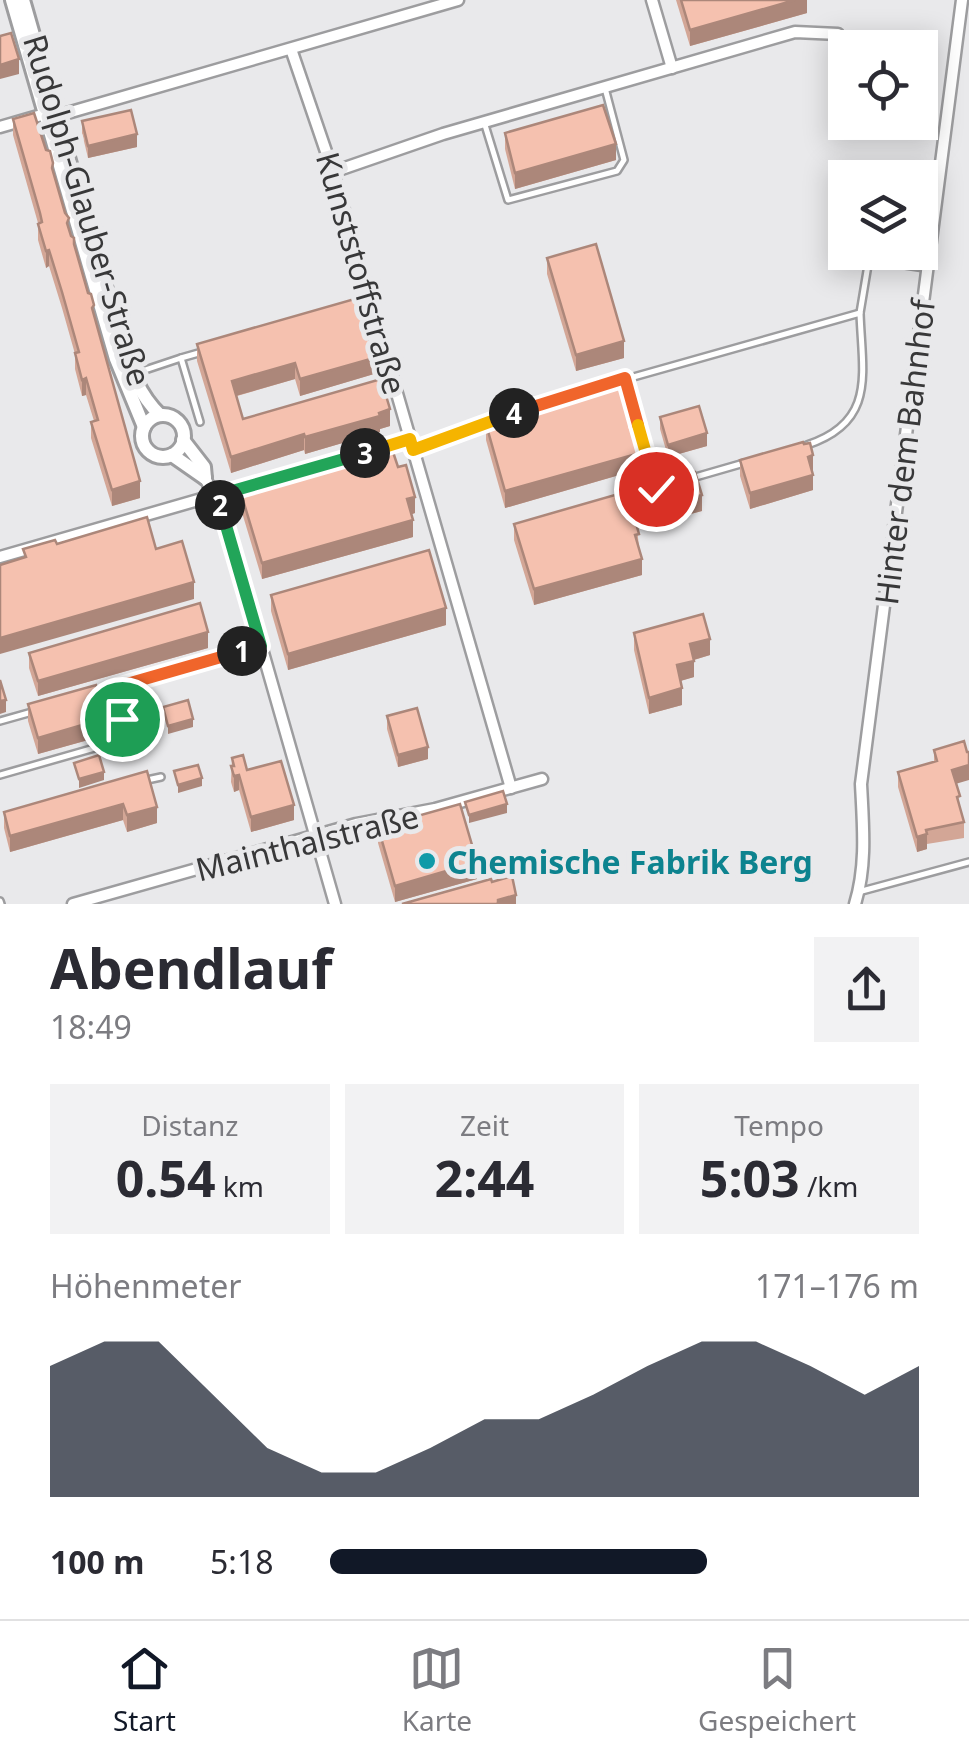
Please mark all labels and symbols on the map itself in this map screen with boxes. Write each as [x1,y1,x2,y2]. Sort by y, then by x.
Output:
street label: Rudolph-Glauber-Straße [14,29,162,391]
street label: Kunststoffstraße [307,147,417,399]
street label: Hinter dem Bahnhof [864,295,944,607]
pin: 4 [489,388,539,438]
pin: 3 [340,428,390,478]
pin [614,447,699,532]
pin: 2 [195,480,245,530]
pin: 1 [217,626,267,676]
pin [80,677,165,762]
street label: Mainthalstraße [191,794,423,890]
place label: Chemische Fabrik Berg [447,840,813,883]
marker: Chemische Fabrik Berg [416,850,438,872]

